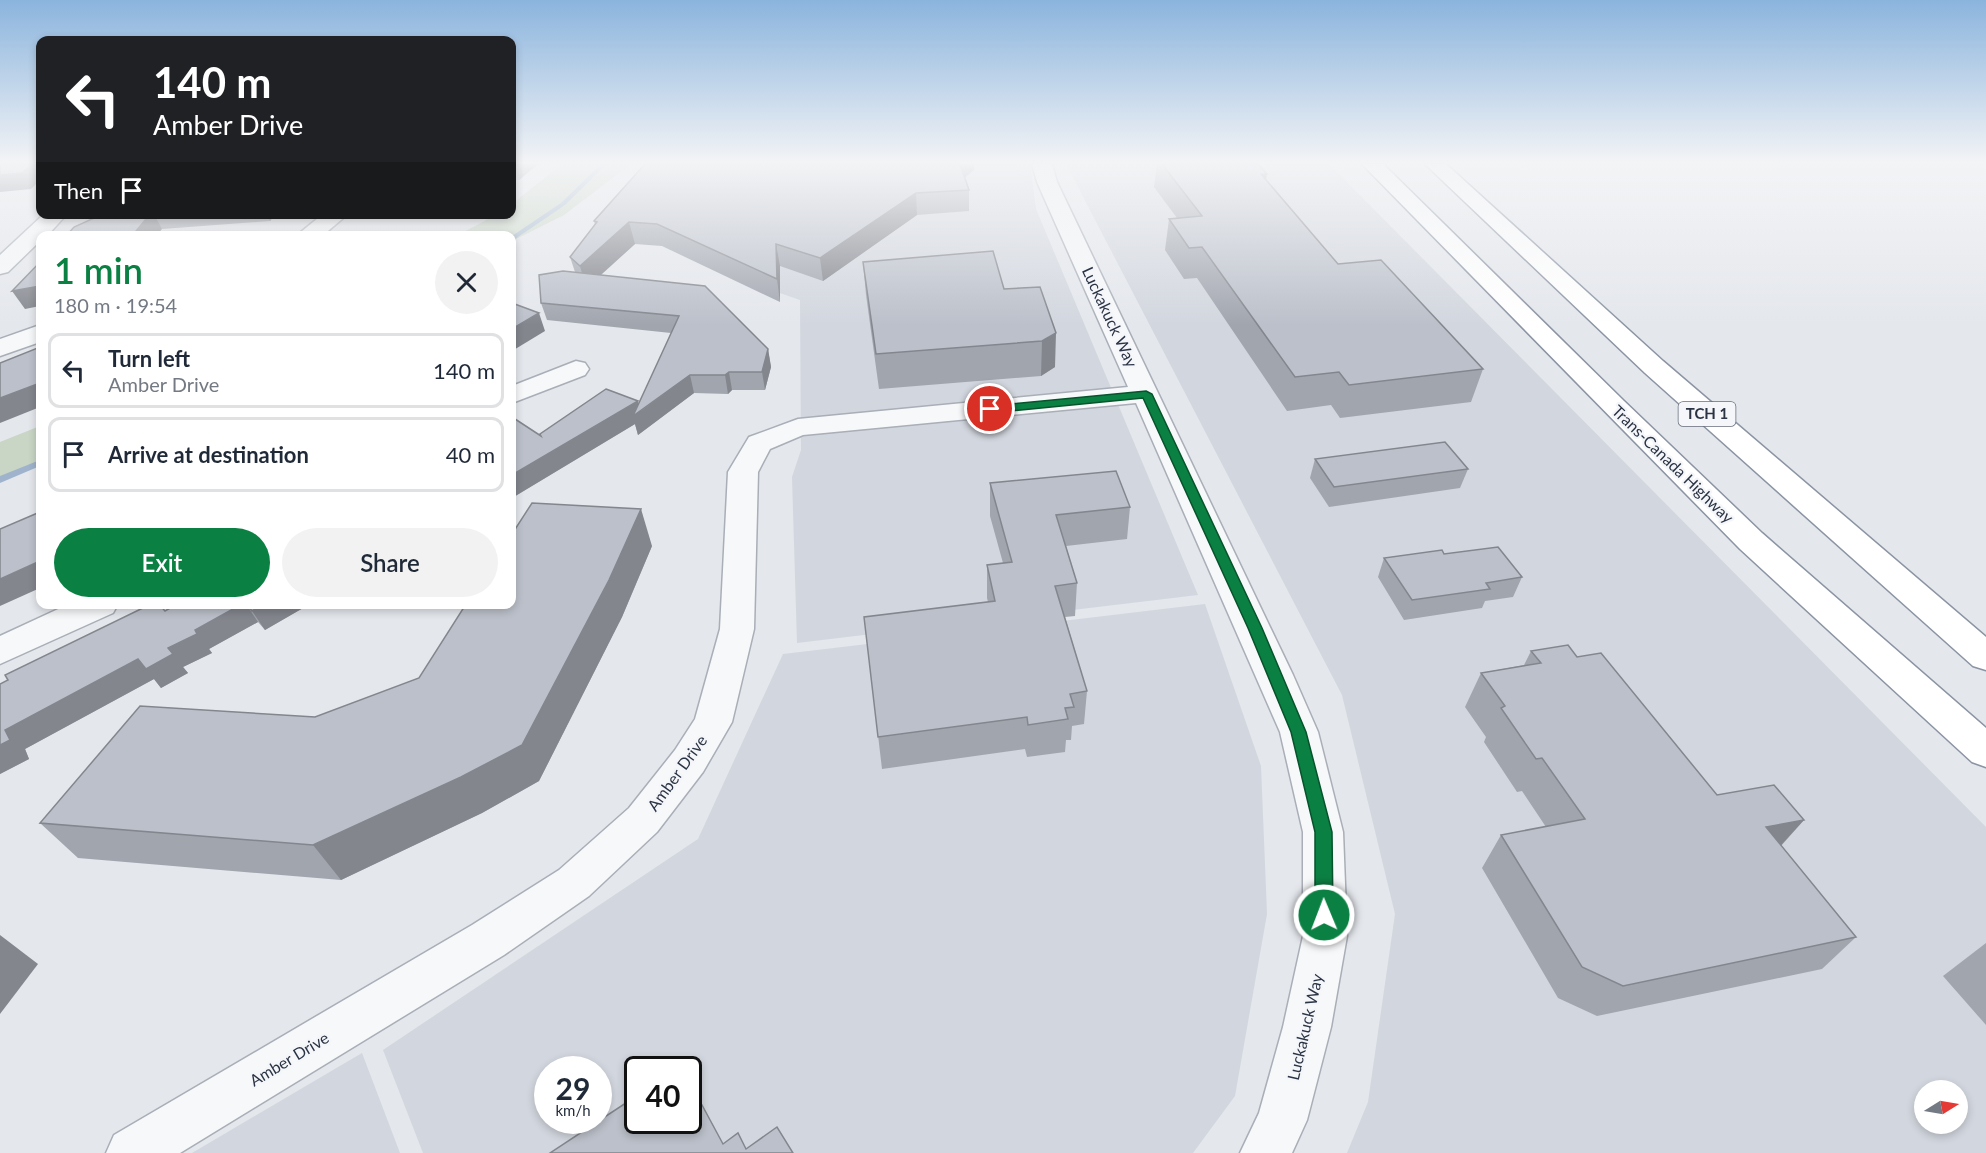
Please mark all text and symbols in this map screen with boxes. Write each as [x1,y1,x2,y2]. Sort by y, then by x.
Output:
text: 140 m [153,57,271,107]
icon: left [54,60,132,138]
text: Amber Drive [153,108,303,141]
icon: arrive [115,174,148,207]
text: Then [54,177,103,204]
text: 1 min [54,248,143,292]
button: close [435,251,498,314]
street label: Luckakuck Way [1079,263,1142,371]
text: 180 m · 19:54 [54,293,177,317]
text: Turn left [108,345,190,372]
icon: left [57,354,90,387]
text: 140 m [433,357,495,384]
text: Amber Drive [108,372,219,396]
pin [964,383,1015,434]
icon: arrive [973,392,1006,425]
street label: Trans-Canada Highway [1609,401,1738,527]
road number: TCH 1 [1678,402,1736,426]
icon: arrive [57,438,90,471]
text: Arrive at destination [108,441,309,468]
text: 40 m [446,441,495,468]
button: Exit [54,528,270,597]
button: Share [282,528,498,597]
street label: Amber Drive [643,731,710,814]
position arrow [1292,883,1356,947]
street label: Luckakuck Way [1283,971,1326,1082]
street label: Amber Drive [246,1027,332,1090]
speed limit sign: 40 [624,1056,702,1134]
text: 29 [556,1070,590,1106]
north arrow [1914,1080,1968,1134]
map controls [1914,1080,1968,1134]
text: km/h [555,1101,591,1119]

